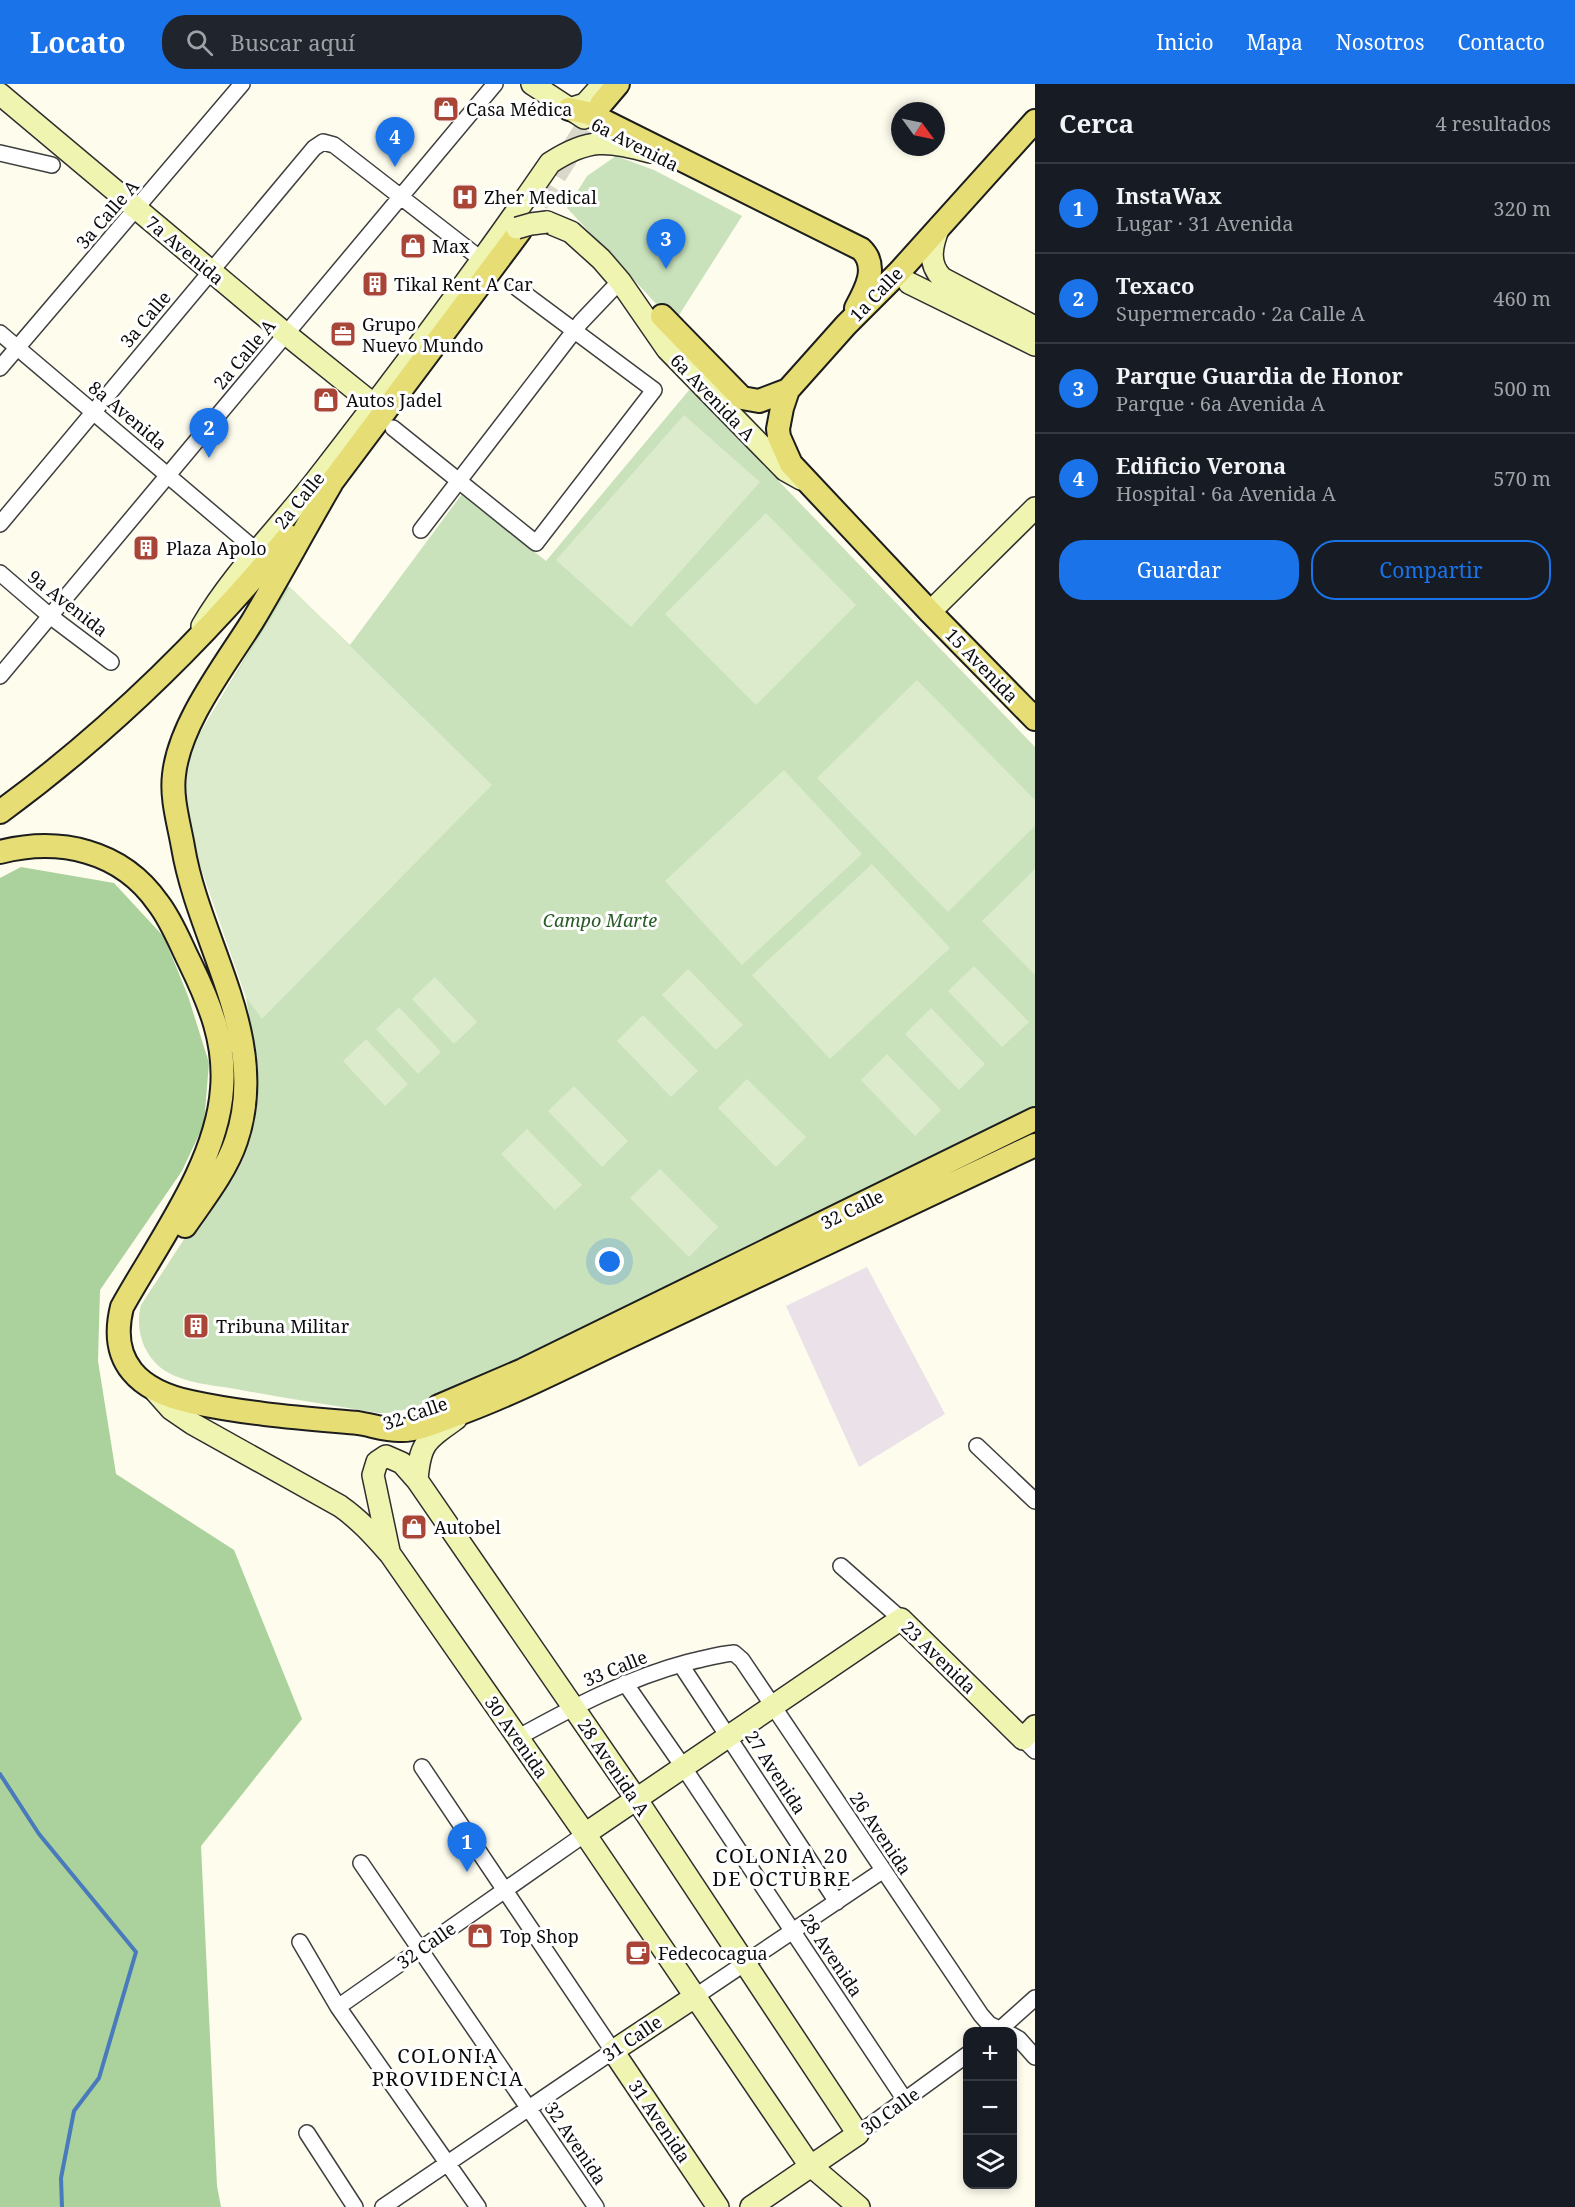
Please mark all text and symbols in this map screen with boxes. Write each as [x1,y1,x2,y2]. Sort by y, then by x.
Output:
search box [162,15,582,69]
text: Locato [30,23,126,61]
icon: search [183,26,216,59]
text: Buscar aquí [231,27,355,57]
text: Inicio [1156,28,1214,56]
text: Mapa [1247,28,1303,56]
text: Nosotros [1336,28,1424,56]
text: Contacto [1457,28,1545,56]
shop icon: Casa Médica [431,94,461,124]
place label: Casa Médica [466,97,572,121]
north arrow [891,102,945,156]
text: Cerca [1059,105,1134,141]
text: 4 resultados [1435,110,1551,137]
street label: 6a Avenida [587,112,683,176]
pin: 4 [376,118,414,167]
street label: 3a Calle A [70,174,144,254]
text: InstaWax [1116,180,1222,210]
hospital icon: Zher Medical [450,182,480,212]
place label: Zher Medical [484,185,597,209]
text: 1 [1073,195,1084,222]
text: 320 m [1493,195,1551,222]
street label: 7a Avenida [141,210,229,290]
text: Lugar · 31 Avenida [1116,210,1294,237]
pin: 3 [646,220,686,269]
shop icon: Max [398,231,428,261]
place label: Max [432,234,470,258]
street label: 1a Calle [844,262,908,326]
building icon: Tikal Rent A Car [360,269,390,299]
text: Texaco [1116,270,1195,300]
place label: Tikal Rent A Car [394,272,533,296]
text: 2 [1073,285,1084,312]
text: 460 m [1493,285,1551,312]
street label: 3a Calle [114,286,176,352]
text: Supermercado · 2a Calle A [1116,300,1365,327]
place label: Grupo Nuevo Mundo [362,312,484,357]
street label: 2a Calle A [208,314,280,394]
office icon: Grupo Nuevo Mundo [328,319,358,349]
street label: 6a Avenida A [665,348,761,446]
text: Parque Guardia de Honor [1116,360,1403,390]
street label: 8a Avenida [84,375,172,455]
text: 3 [1073,375,1084,402]
text: 500 m [1493,375,1551,402]
shop icon: Autos Jadel [311,385,341,415]
place label: Autos Jadel [346,388,443,412]
text: Parque · 6a Avenida A [1116,390,1325,417]
pin: 2 [190,408,228,458]
text: Edificio Verona [1116,450,1286,480]
text: 4 [1073,465,1084,492]
text: 570 m [1493,465,1551,492]
street label: 2a Calle [269,466,329,534]
text: Hospital · 6a Avenida A [1116,480,1336,507]
building icon: Plaza Apolo [131,533,161,563]
place label: Plaza Apolo [166,536,267,560]
button: Guardar [1059,540,1299,600]
button: Compartir [1311,540,1551,600]
street label: 9a Avenida [23,564,113,642]
street label: 15 Avenida [940,622,1024,708]
park label: Campo Marte [543,908,657,932]
street label: 32 Calle [817,1184,887,1234]
your location [595,1247,624,1276]
building icon: Tribuna Militar [181,1311,211,1341]
place label: Tribuna Militar [216,1314,350,1338]
street label: 32 Calle [380,1391,450,1435]
shop icon: Autobel [399,1512,429,1542]
place label: Autobel [434,1515,501,1539]
street label: 23 Avenida [896,1615,982,1699]
street label: 33 Calle [580,1644,650,1692]
street label: 30 Avenida [480,1691,554,1783]
street label: 28 Avenida A [573,1714,656,1821]
street label: 27 Avenida [740,1726,812,1818]
street label: 26 Avenida [844,1787,918,1879]
pin: 1 [448,1822,486,1872]
district label: COLONIA 20 DE OCTUBRE [712,1842,852,1892]
street label: 28 Avenida [795,1909,869,2001]
street label: 32 Calle [392,1916,460,1974]
shop icon: Top Shop [465,1921,495,1951]
place label: Top Shop [500,1924,579,1948]
cafe icon: Fedecocagua [623,1938,653,1968]
place label: Fedecocagua [658,1941,768,1965]
street label: 31 Calle [598,2009,666,2067]
map controls [963,2027,1017,2189]
button: + [963,2027,1017,2081]
district label: COLONIA PROVIDENCIA [372,2042,524,2092]
street label: 31 Avenida [623,2075,697,2167]
button: − [963,2081,1017,2135]
street label: 30 Calle [856,2082,924,2140]
street label: 32 Avenida [539,2097,613,2189]
button: layers [963,2135,1017,2189]

